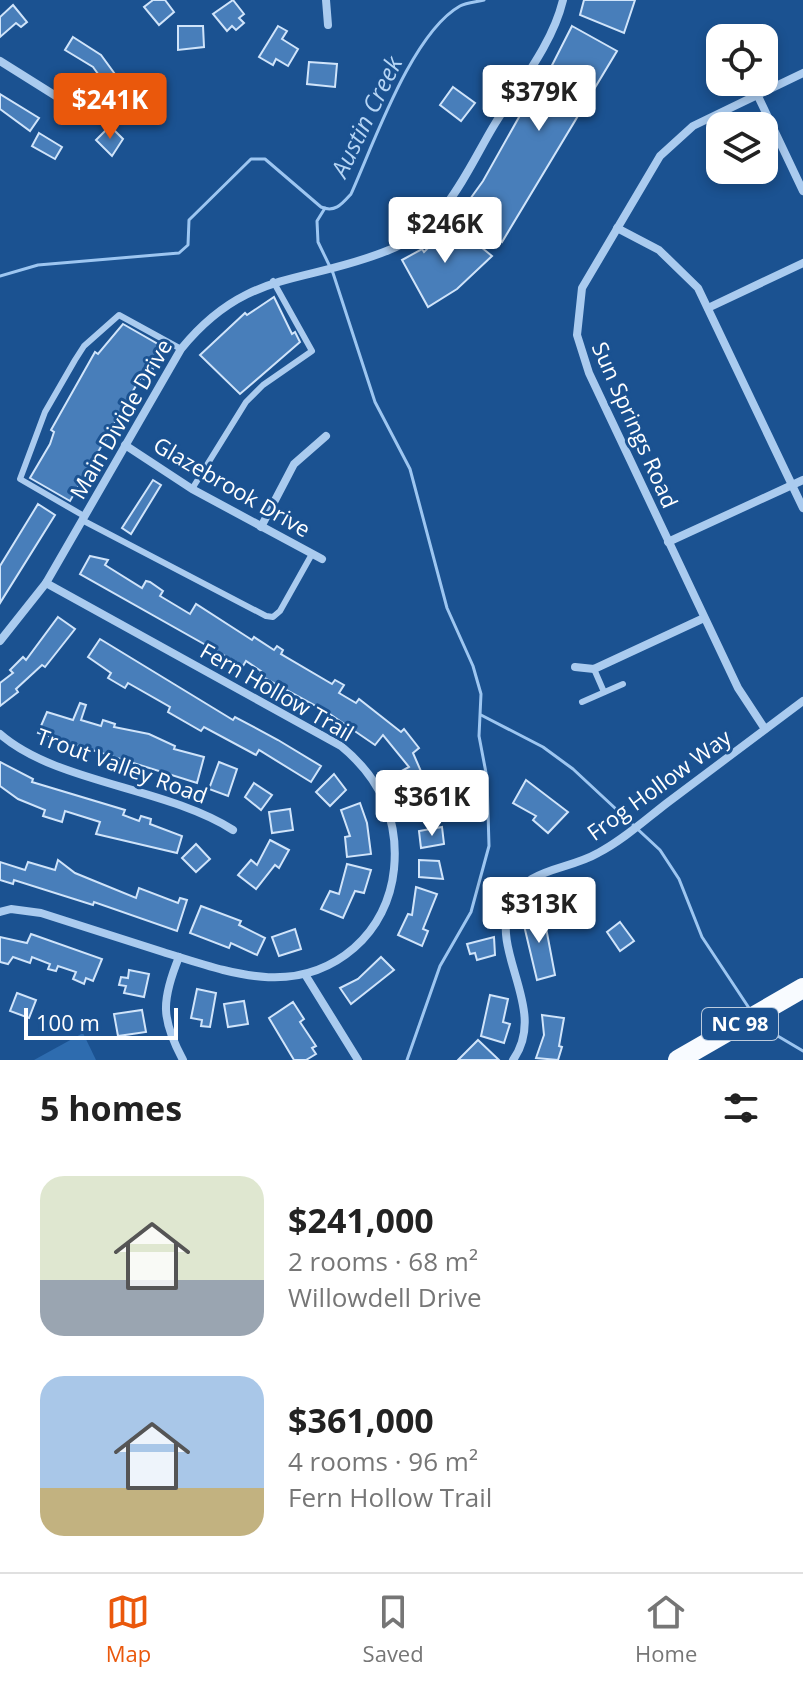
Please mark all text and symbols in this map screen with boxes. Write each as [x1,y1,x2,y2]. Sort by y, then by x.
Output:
map controls [706,24,778,184]
button: locate [706,24,778,96]
water label: Austin Creek [321,49,410,184]
pin: $379K [483,65,595,133]
pin: $241K [54,73,166,141]
text: $379K [501,73,577,109]
text: $241K [72,81,148,117]
button: layers [706,112,778,184]
pin: $246K [389,197,501,265]
text: $246K [407,205,483,241]
street label: Main Divide Drive [62,333,178,504]
street label: Sun Springs Road [586,337,686,512]
street label: Glazebrook Drive [149,429,316,543]
street label: Fern Hollow Trail [195,635,360,747]
street label: Trout Valley Road [33,720,212,810]
street label: Frog Hollow Way [580,721,737,847]
pin: $361K [376,770,488,838]
text: $361K [394,778,470,814]
pin: $313K [483,877,595,945]
text: $313K [501,885,577,921]
scale bar [24,1004,178,1040]
text: 100 m [36,1007,100,1037]
road number: NC 98 [702,1008,778,1040]
text: 5 homes [40,1085,182,1131]
icon: filters [719,1086,763,1130]
text: $241,000 [288,1197,434,1243]
icon: home [104,1208,200,1304]
text: 2 rooms · 68 m² [288,1243,478,1279]
text: Willowdell Drive [288,1279,482,1315]
text: $361,000 [288,1397,434,1443]
icon: home [104,1408,200,1504]
text: 4 rooms · 96 m² [288,1443,478,1479]
text: Fern Hollow Trail [288,1479,492,1515]
tab: Map [106,1590,151,1668]
tab: Saved [363,1590,424,1668]
tab: Home [635,1590,697,1668]

